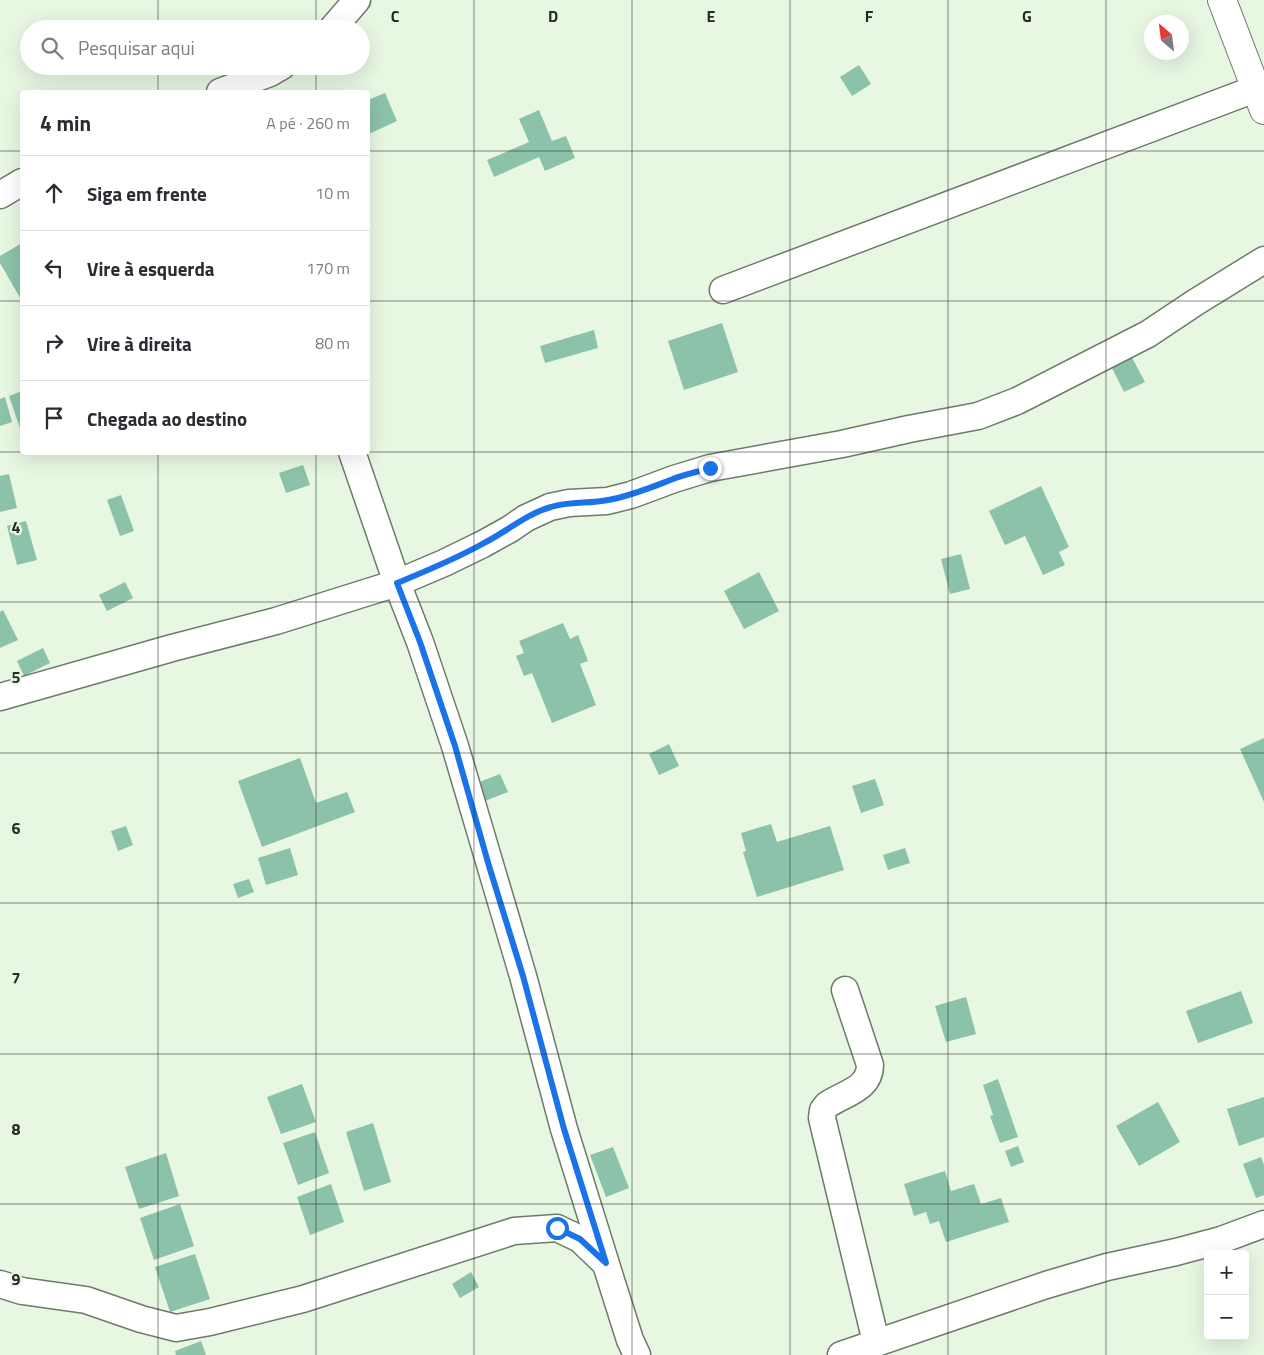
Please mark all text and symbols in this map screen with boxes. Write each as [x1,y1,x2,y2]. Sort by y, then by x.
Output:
text: C [391,4,400,28]
text: D [548,4,558,28]
text: E [707,4,716,28]
text: F [865,4,874,28]
text: G [1022,4,1032,28]
north arrow [1144,15,1189,60]
search box [20,20,370,75]
text: Pesquisar aqui [78,33,195,62]
icon: search [38,34,66,62]
text: 4 min [40,107,91,139]
text: A pé · 260 m [266,111,350,135]
icon: ahead [40,179,68,207]
text: Siga em frente [87,179,207,208]
text: 10 m [315,181,350,205]
icon: left [40,254,68,282]
text: Vire à esquerda [87,254,215,283]
text: 170 m [306,256,350,280]
icon: right [40,329,68,357]
text: Vire à direita [87,329,192,358]
text: 80 m [315,331,350,355]
icon: arrive [40,404,68,432]
text: Chegada ao destino [87,404,247,433]
route end [699,457,722,480]
text: 4 [12,515,21,539]
text: 5 [12,665,21,689]
text: 6 [12,816,21,840]
text: 7 [12,966,20,990]
text: 8 [12,1117,21,1141]
route start [546,1217,569,1240]
map controls [1204,1250,1249,1340]
button: + [1204,1250,1249,1295]
text: 9 [12,1267,21,1291]
button: − [1204,1295,1249,1340]

